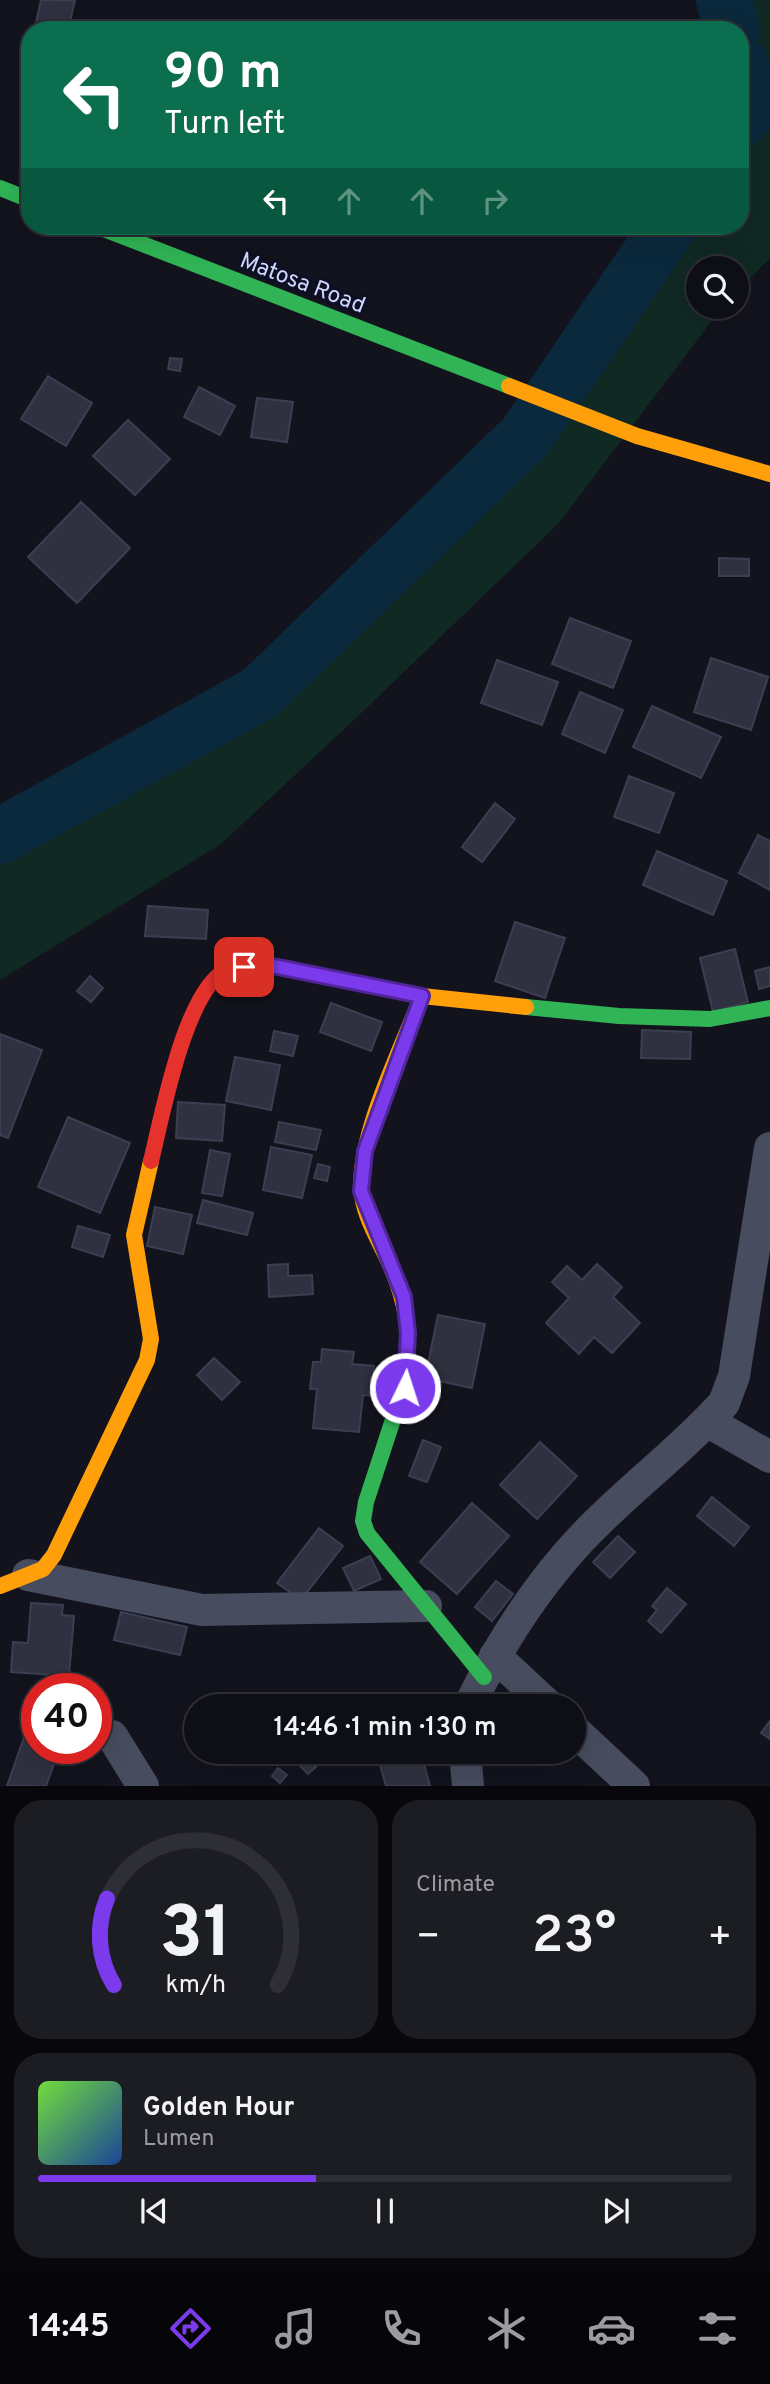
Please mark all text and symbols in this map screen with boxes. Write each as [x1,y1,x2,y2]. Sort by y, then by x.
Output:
text: 90 m [164,44,282,106]
icon: left [49,49,140,140]
text: Turn left [164,105,285,145]
icon: left [257,182,295,220]
icon: ahead [330,182,368,220]
icon: ahead [403,182,441,220]
icon: right [476,182,514,220]
street label: Matosa Road [235,247,369,322]
map controls [686,256,749,319]
button: search [686,256,749,319]
pin [214,937,274,997]
icon: arrive [225,948,263,986]
position arrow [368,1351,442,1425]
speed limit sign: 40 [21,1673,112,1764]
text: 14:46 · 1 min · 130 m [273,1712,497,1745]
text: Climate [416,1871,495,1900]
text: 31 [160,1892,232,1984]
text: 23° [532,1905,616,1971]
text: − [416,1914,441,1963]
text: + [707,1914,732,1963]
text: km/h [166,1970,226,2002]
text: Golden Hour [143,2092,294,2125]
text: Lumen [143,2125,214,2154]
icon: previous [135,2192,173,2230]
icon: pause [366,2192,404,2230]
icon: next [597,2192,635,2230]
icon: directions [166,2304,215,2353]
icon: music [271,2304,320,2353]
icon: phone [377,2304,426,2353]
icon: climate [482,2304,531,2353]
icon: car [587,2304,636,2353]
icon: filters [693,2304,742,2353]
text: 14:45 [28,2308,109,2348]

